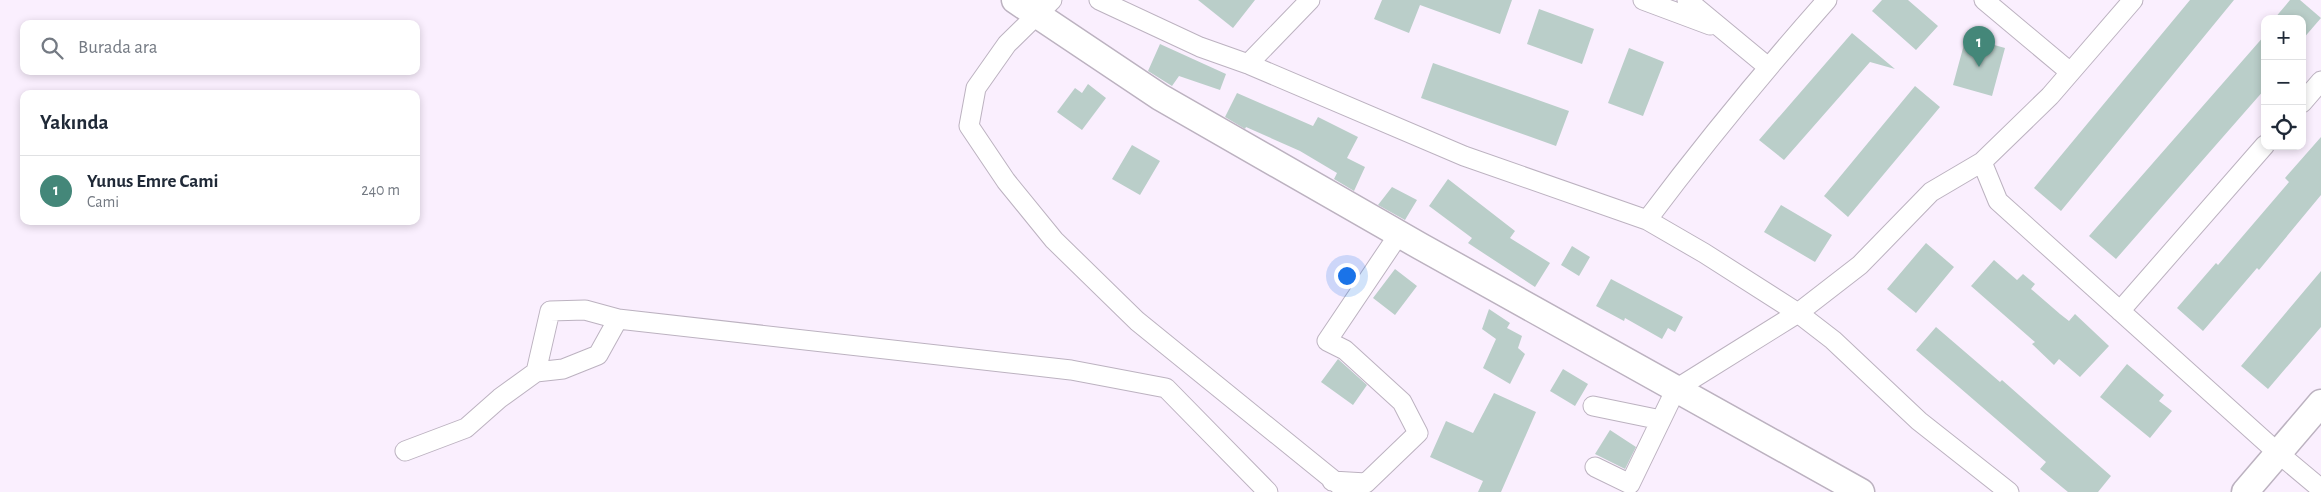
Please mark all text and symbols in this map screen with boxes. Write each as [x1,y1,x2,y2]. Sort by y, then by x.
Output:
map controls [2261,15,2306,150]
button: + [2261,15,2306,60]
search box [20,20,420,75]
pin: 1 [1963,26,1995,67]
icon: search [38,34,66,62]
text: Burada ara [78,38,157,57]
button: − [2261,60,2306,105]
button: locate [2261,105,2306,150]
text: Yakında [40,112,109,133]
text: Yunus Emre Cami [87,172,219,191]
text: 1 [53,182,59,198]
text: 240 m [361,182,400,198]
text: Cami [87,194,119,210]
your location [1334,263,1360,289]

